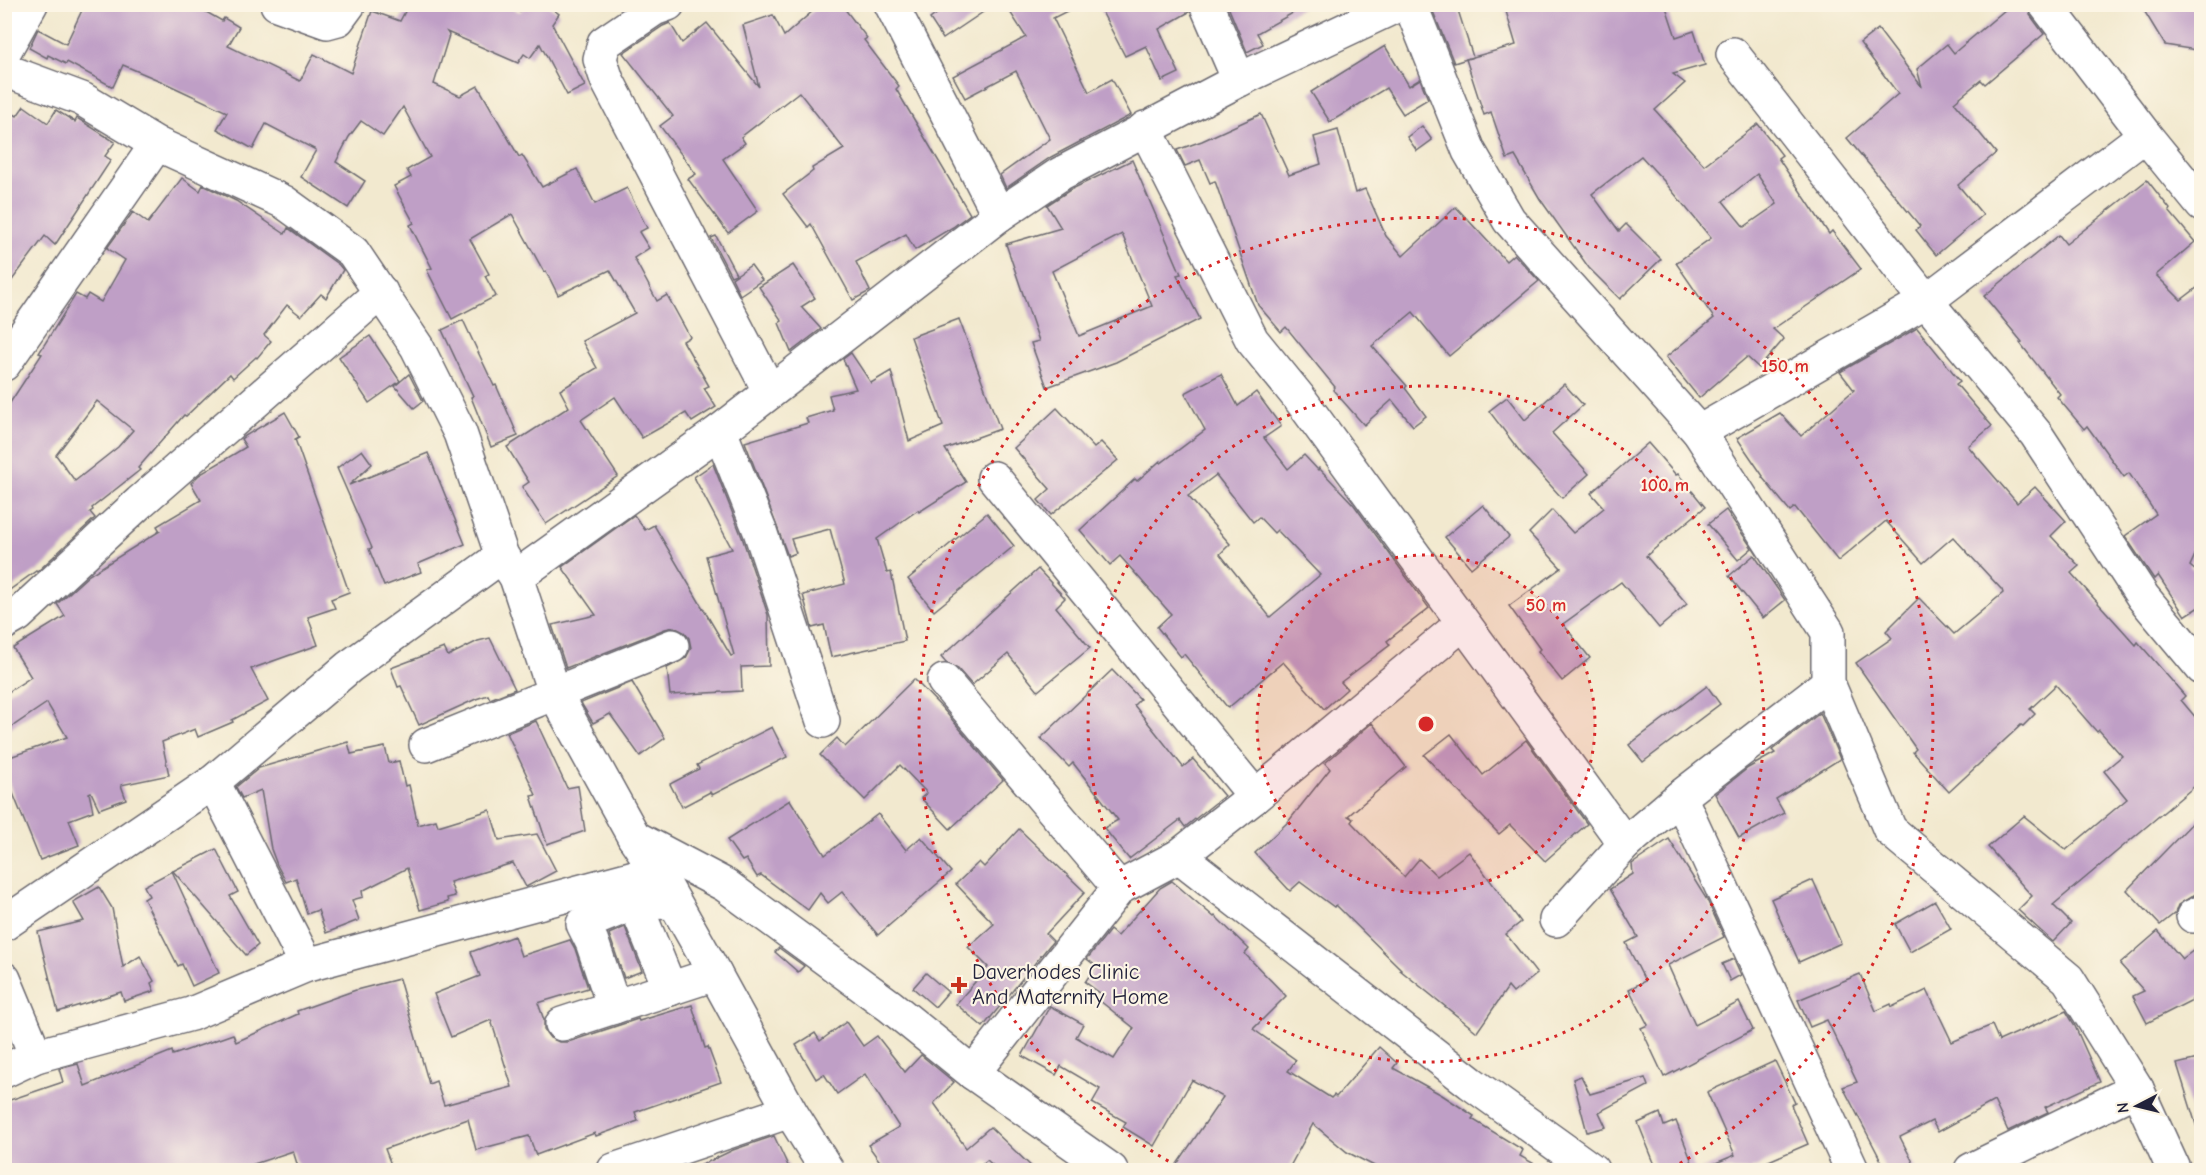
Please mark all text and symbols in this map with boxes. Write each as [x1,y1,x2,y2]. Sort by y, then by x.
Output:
text: 150 m [1761,356,1809,377]
text: 100 m [1641,475,1689,496]
text: 50 m [1526,595,1566,616]
centre of rings [1416,714,1436,734]
place label: Daverhodes Clinic And Maternity Home [972,959,1169,1010]
marker: Daverhodes Clinic And Maternity Home [950,976,968,994]
north arrow [2107,1076,2167,1136]
text: N [2114,1101,2133,1114]

